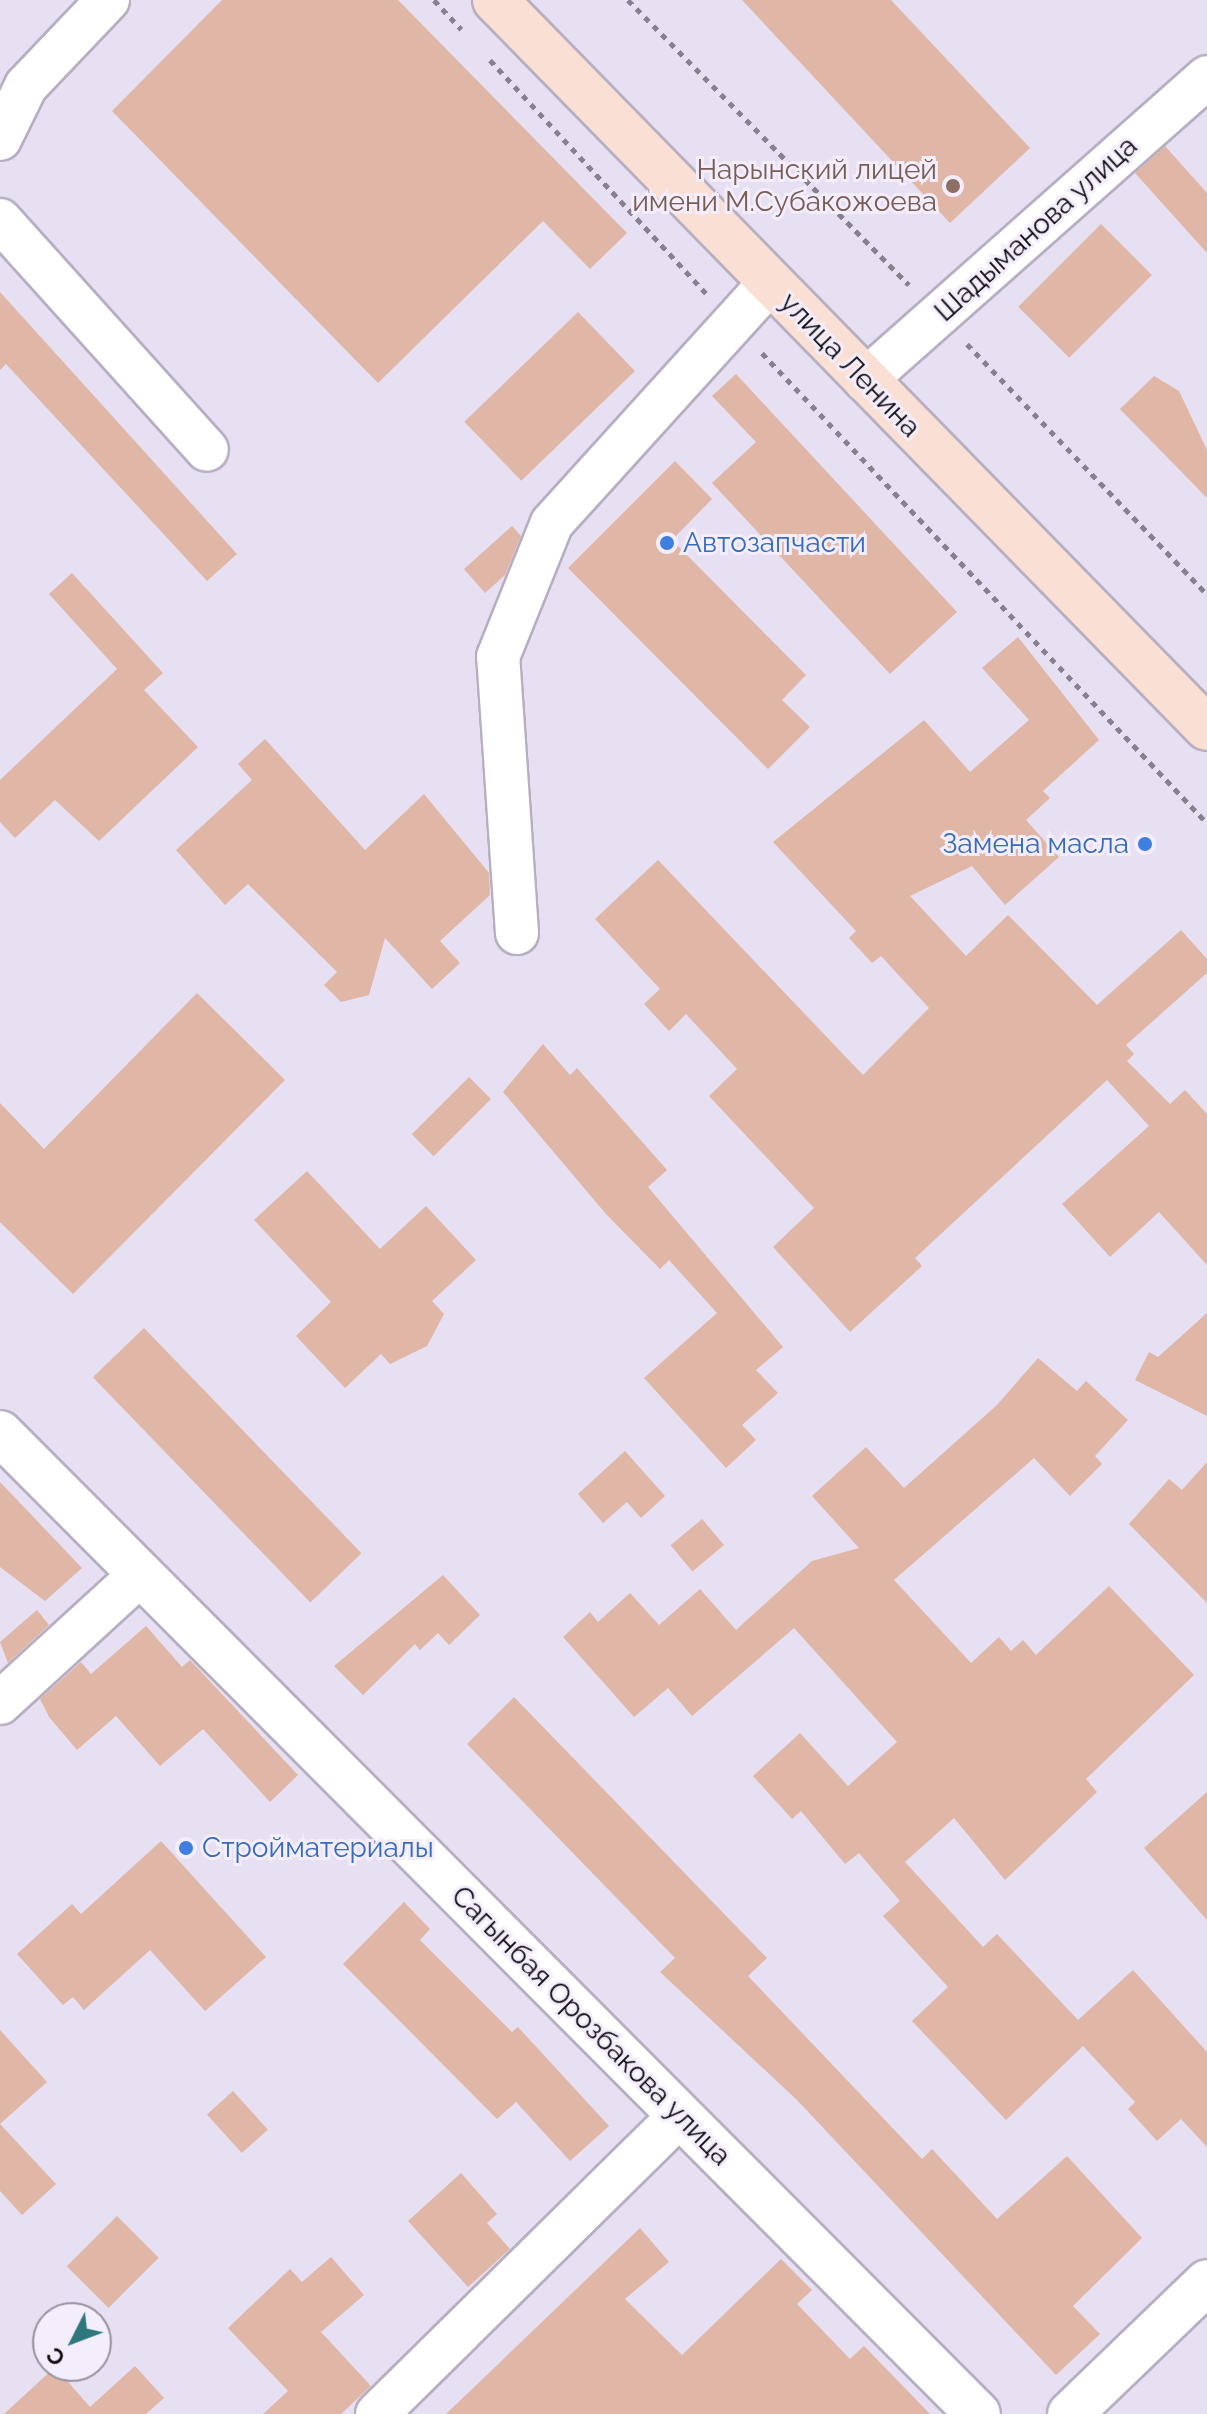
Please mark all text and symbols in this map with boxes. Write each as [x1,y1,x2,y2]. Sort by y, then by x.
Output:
street label: Шадыманова улица [928,129,1144,329]
place label: Нарынский лицей имени М.Субакожоева [632,153,937,219]
marker: Нарынский лицей имени М.Субакожоева [944,177,962,195]
street label: улица Ленина [773,286,927,444]
place label: Автозапчасти [683,526,866,560]
marker: Автозапчасти [658,534,676,552]
place label: Замена масла [942,827,1129,861]
marker: Замена масла [1136,835,1154,853]
place label: Стройматериалы [202,1831,434,1865]
marker: Стройматериалы [177,1839,195,1857]
street label: Сагынбая Орозбакова улица [444,1879,738,2173]
north arrow [32,2302,112,2382]
text: С [41,2342,70,2371]

